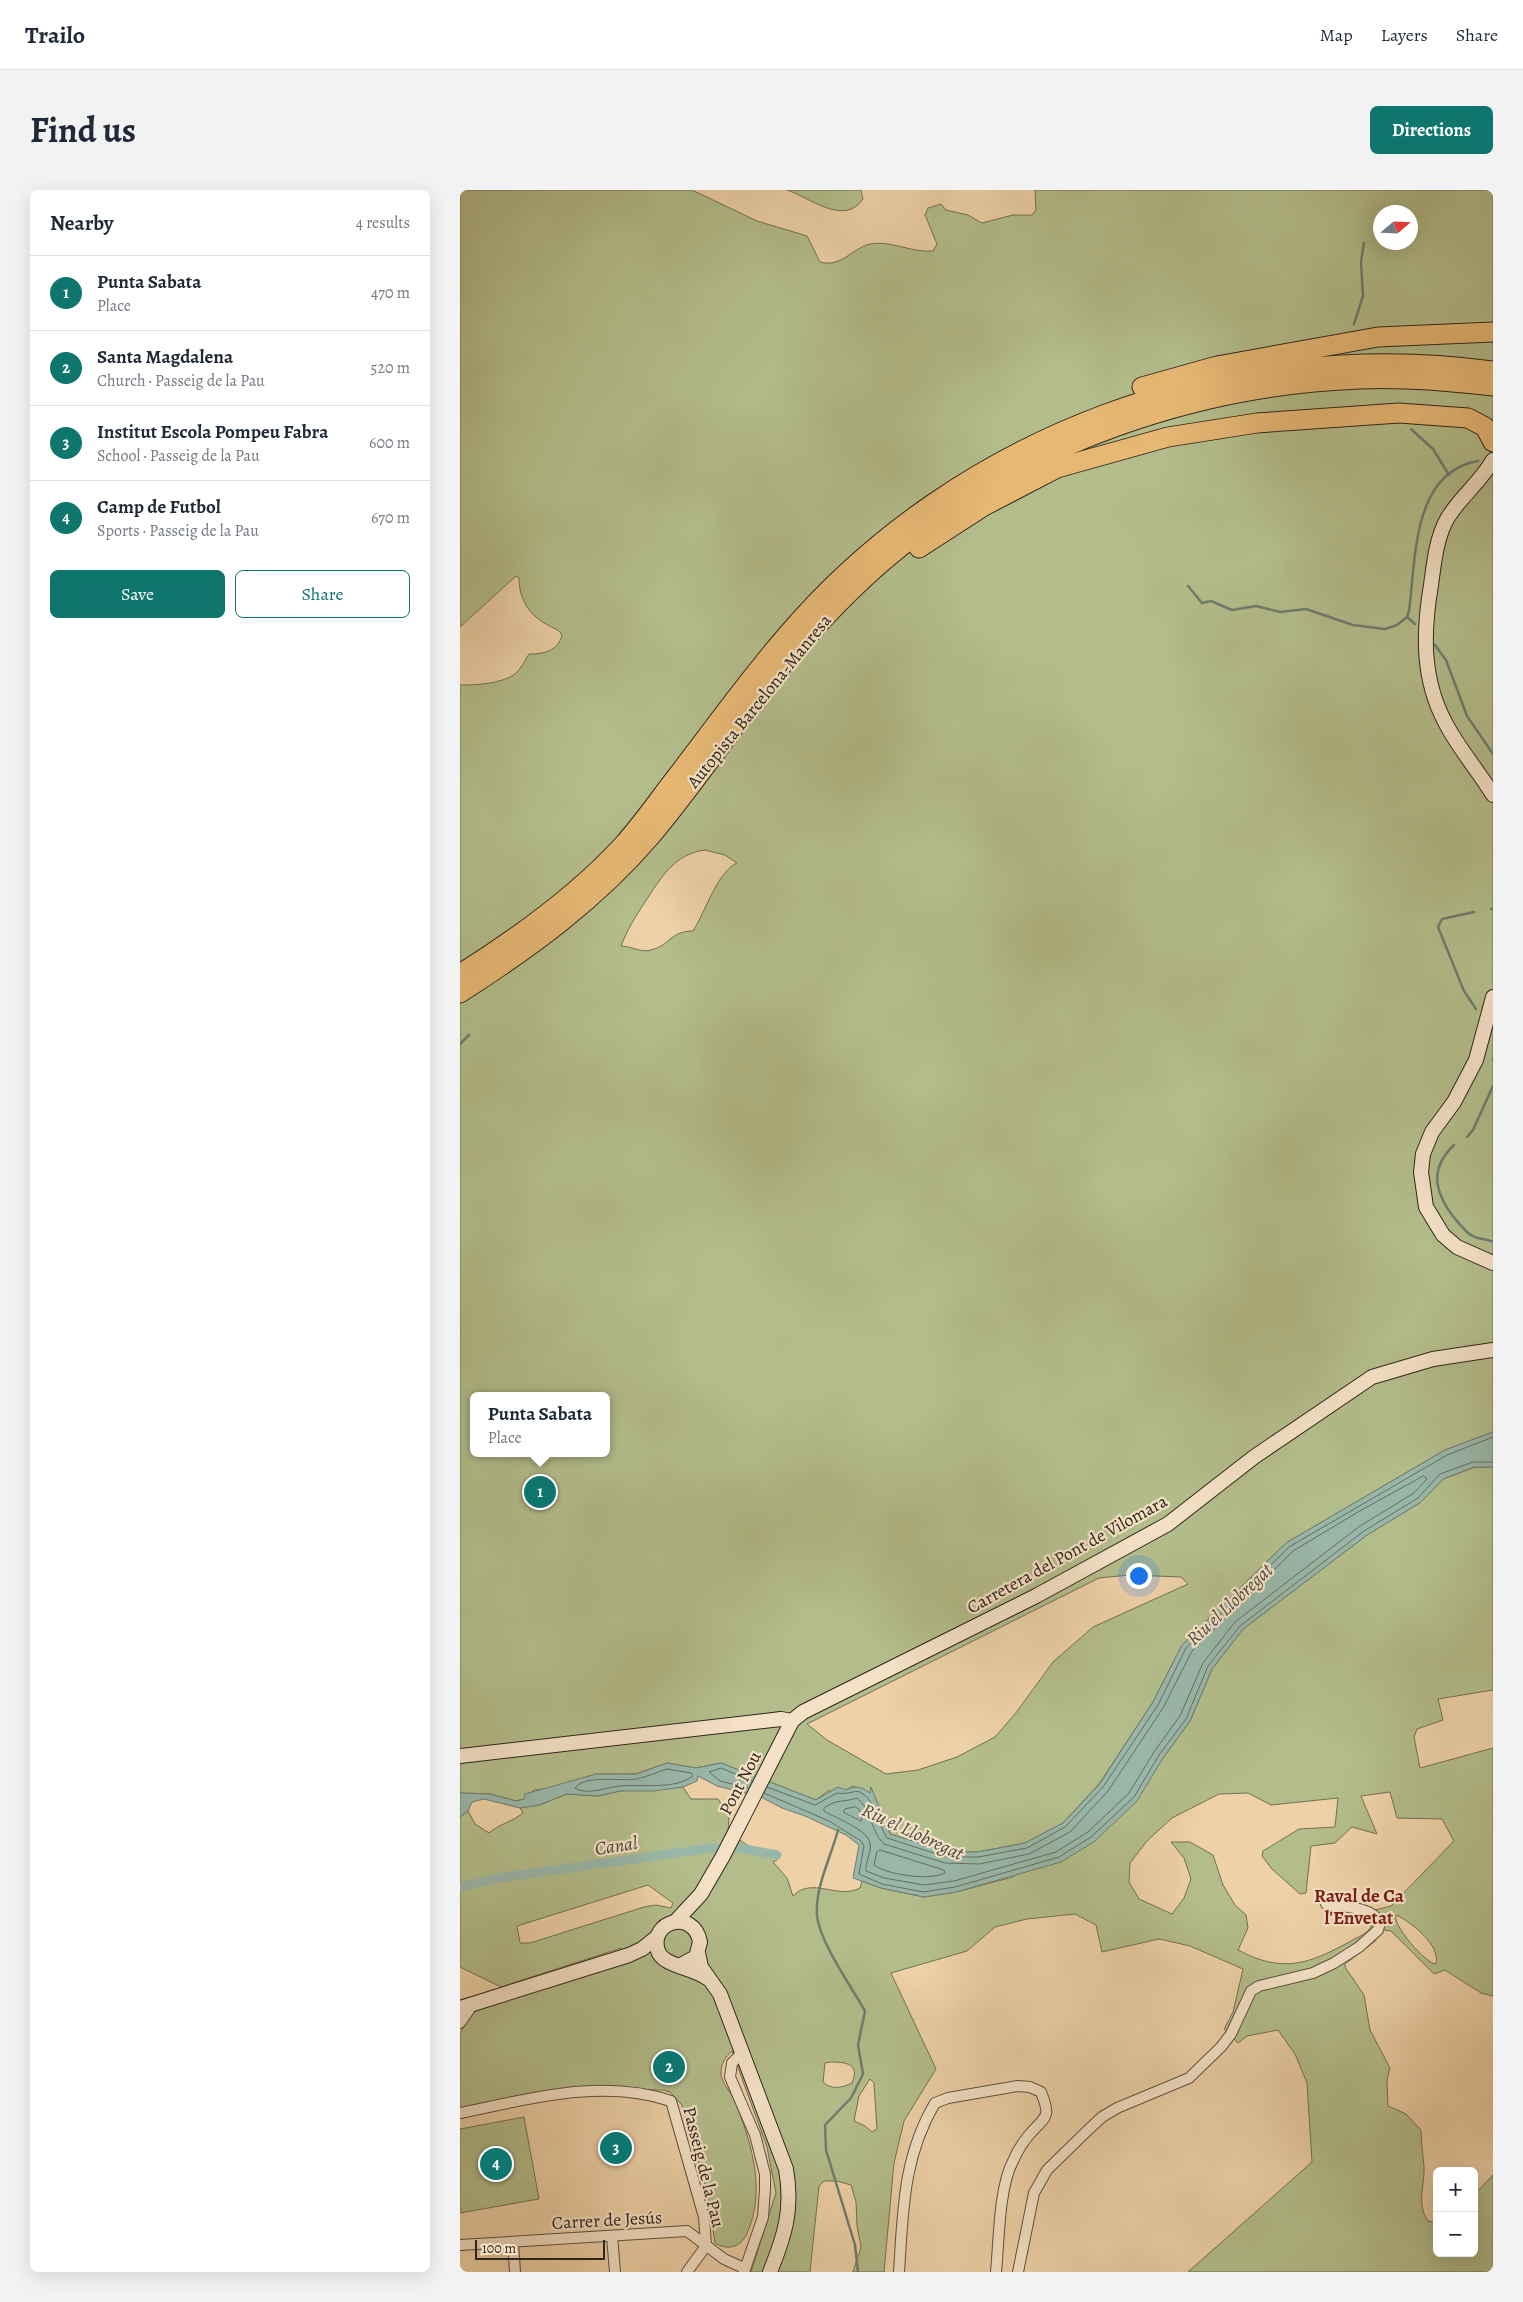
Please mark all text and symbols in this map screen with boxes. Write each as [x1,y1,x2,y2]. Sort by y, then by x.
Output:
text: Trailo [25,19,85,51]
text: Map [1320,23,1353,47]
text: Layers [1381,23,1428,47]
text: Share [1456,23,1498,47]
text: Find us [30,106,136,154]
button: Directions [1370,106,1493,154]
north arrow [1373,205,1418,250]
text: Nearby [50,209,113,237]
text: 4 results [356,212,410,234]
text: Punta Sabata [97,269,201,295]
text: 1 [63,282,69,304]
text: 470 m [371,282,410,304]
text: Place [97,295,131,317]
text: Santa Magdalena [97,344,233,370]
text: 2 [62,357,70,379]
text: 520 m [371,357,410,379]
text: Church · Passeig de la Pau [97,370,265,392]
text: Institut Escola Pompeu Fabra [97,419,328,445]
text: 3 [63,432,69,454]
text: 600 m [369,432,410,454]
text: School · Passeig de la Pau [97,445,260,467]
text: Camp de Futbol [97,494,221,520]
text: 4 [62,507,70,529]
text: 670 m [371,507,410,529]
text: Sports · Passeig de la Pau [97,520,259,542]
button: Save [50,570,225,618]
button: Share [235,570,410,618]
street label: Autopista Barcelona-Manresa [681,608,837,794]
popup [470,1392,610,1457]
text: Punta Sabata [488,1401,592,1427]
text: Place [488,1427,522,1449]
pin: 1 [524,1473,556,1511]
street label: Carretera del Pont de Vilomara [963,1489,1172,1619]
water label: Riu el Llobregat [1181,1557,1280,1651]
your location [1126,1563,1152,1589]
street label: Pont Nou [713,1747,767,1819]
water label: Riu el Llobregat [858,1797,969,1867]
water label: Canal [593,1830,639,1862]
district label: Raval de Ca l'Envetat [1314,1883,1405,1931]
pin: 2 [653,2048,685,2086]
street label: Passeig de la Pau [677,2104,731,2230]
pin: 3 [600,2129,632,2167]
pin: 4 [480,2145,512,2183]
map controls [1433,2167,1478,2257]
button: + [1433,2167,1478,2212]
street label: Carrer de Jesús [551,2205,663,2235]
button: − [1433,2212,1478,2257]
scale bar [475,2237,605,2260]
text: 100 m [482,2239,516,2258]

